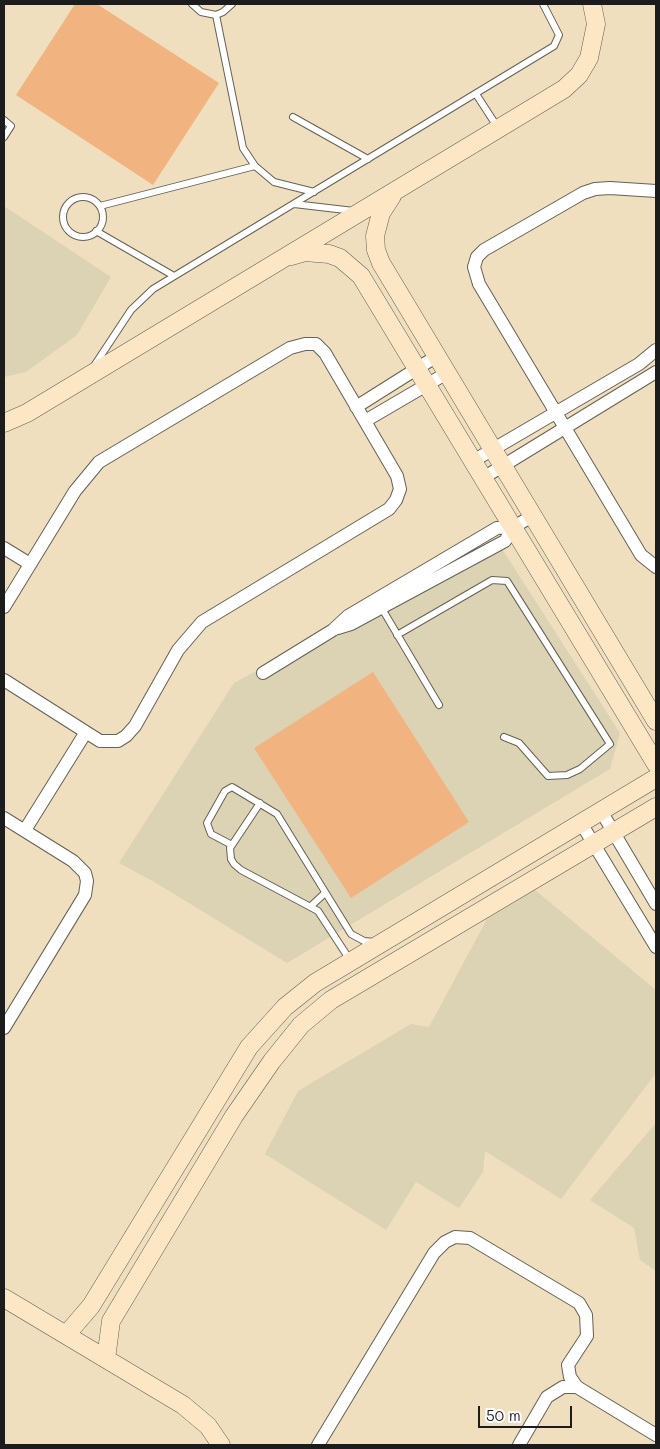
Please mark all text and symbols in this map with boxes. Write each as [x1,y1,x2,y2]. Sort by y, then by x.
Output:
scale bar [480,1396,574,1428]
text: 50 m [486,1405,521,1425]

